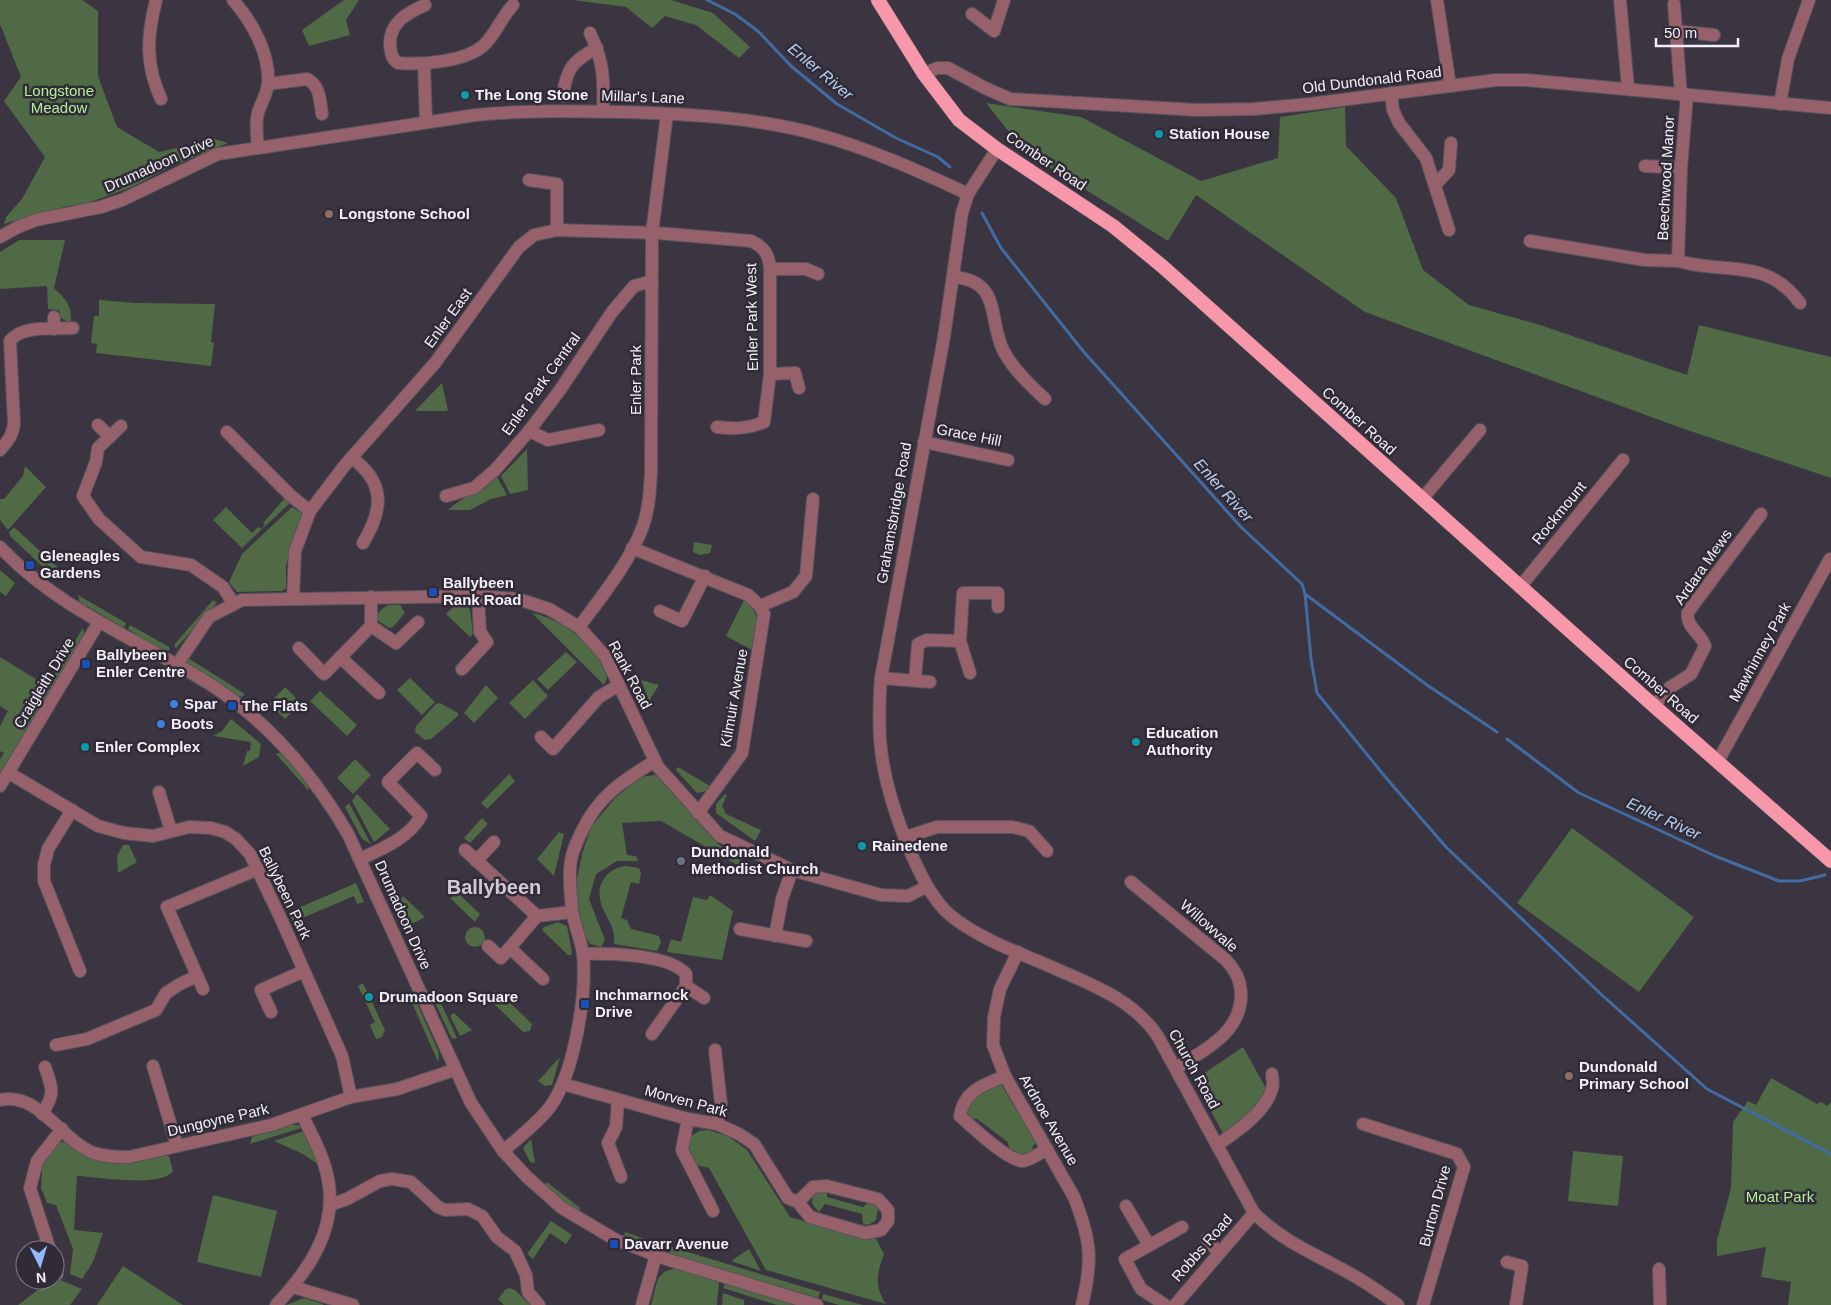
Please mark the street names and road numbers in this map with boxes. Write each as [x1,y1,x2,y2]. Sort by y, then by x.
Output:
street label: Old Dundonald Road [1301,63,1443,96]
street label: Millar's Lane [601,87,685,106]
street label: Beechwood Manor [1654,115,1677,241]
street label: Comber Road [1003,127,1090,194]
street label: Drumadoon Drive [102,132,216,195]
street label: Enler Park West [742,262,761,371]
street label: Enler East [420,284,475,351]
street label: Enler Park Central [498,329,583,438]
street label: Enler Park [627,344,644,415]
street label: Comber Road [1319,383,1400,458]
street label: Grace Hill [935,420,1003,449]
street label: Grahamsbridge Road [873,441,914,585]
street label: Rockmount [1528,477,1590,548]
street label: Ardara Mews [1670,526,1735,608]
street label: Mawhinney Park [1725,599,1794,704]
street label: Craigleith Drive [10,634,77,731]
street label: Rank Road [605,638,656,712]
street label: Kilmuir Avenue [716,647,751,749]
street label: Comber Road [1621,653,1702,727]
street label: Ballybeen Park [256,844,315,942]
street label: Drumadoon Drive [372,858,435,972]
street label: Willowvale [1177,896,1242,955]
street label: Church Road [1166,1026,1223,1112]
street label: Ardnoe Avenue [1016,1071,1082,1168]
street label: Morven Park [643,1081,730,1120]
street label: Dungoyne Park [166,1099,271,1139]
street label: Burton Drive [1416,1163,1454,1248]
street label: Robbs Road [1168,1211,1235,1285]

